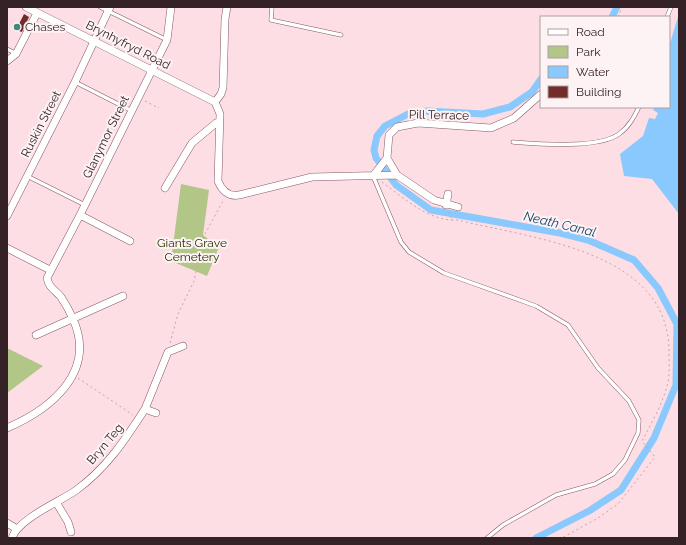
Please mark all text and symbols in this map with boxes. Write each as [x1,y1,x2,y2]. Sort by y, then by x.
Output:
legend [540,16,670,108]
street label: Brynhyfryd Road [83,18,173,72]
place label: Chases [25,20,66,34]
marker: Chases [12,22,22,32]
text: Road [576,25,605,39]
text: Park [576,45,601,59]
text: Water [576,65,610,79]
text: Building [576,85,622,99]
street label: Ruskin Street [18,88,64,160]
street label: Glanymor Street [80,93,132,181]
street label: Pill Terrace [409,107,469,123]
water label: Neath Canal [522,208,598,240]
park label: Giants Grave Cemetery [157,236,227,264]
street label: Bryn Teg [84,421,126,467]

